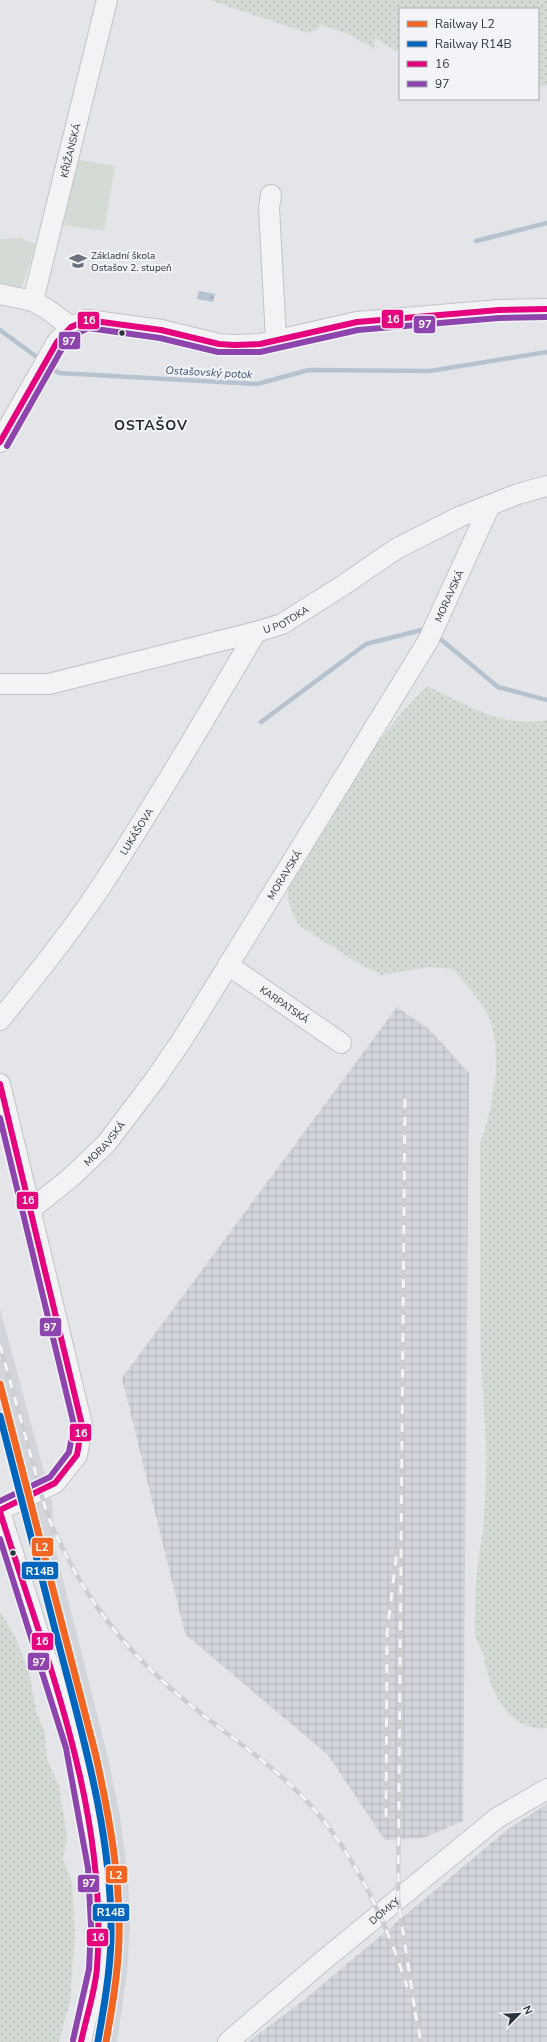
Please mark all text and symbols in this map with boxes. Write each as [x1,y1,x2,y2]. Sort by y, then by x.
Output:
legend [399,8,539,100]
text: Railway L2 [435,16,495,32]
text: Railway R14B [435,36,512,52]
text: 16 [435,56,449,72]
text: 97 [435,76,449,92]
street label: KŘIŽANSKÁ [58,121,85,179]
place label: Základní škola Ostašov 2. stupeň [91,249,172,275]
school or university icon: Základní škola Ostašov 2. stupeň [68,251,88,271]
line badge: 16 [381,309,404,329]
line badge: 16 [77,311,100,330]
text: 16 [386,312,400,327]
text: 16 [82,313,96,328]
line badge: 97 [413,315,436,334]
text: 97 [418,317,432,332]
unlabelled marker [117,328,127,338]
line badge: 97 [58,331,81,350]
text: 97 [62,334,76,349]
water label: Ostašovský potok [165,363,253,382]
district label: OSTAŠOV [114,416,188,435]
street label: MORAVSKÁ [432,567,468,625]
street label: U POTOKA [262,602,312,637]
street label: LUKÁŠOVA [117,805,157,858]
street label: MORAVSKÁ [264,847,306,903]
street label: KARPATSKÁ [257,983,312,1027]
street label: MORAVSKÁ [81,1118,129,1169]
line badge: 16 [16,1191,39,1210]
text: 16 [21,1193,35,1208]
line badge: 97 [39,1317,62,1337]
text: 97 [43,1320,57,1335]
line badge: 16 [69,1423,92,1442]
text: 16 [74,1426,88,1441]
line badge: L2 [31,1537,54,1557]
text: L2 [36,1540,49,1555]
unlabelled marker [8,1548,18,1558]
line badge: R14B [21,1561,59,1580]
text: R14B [26,1564,54,1579]
line badge: 16 [31,1632,54,1651]
text: 16 [35,1634,49,1649]
line badge: 97 [27,1652,50,1671]
text: 97 [32,1655,46,1670]
line badge: L2 [105,1865,128,1884]
text: L2 [110,1868,123,1883]
line badge: 97 [77,1874,100,1893]
text: 97 [82,1876,96,1891]
street label: DOMKY [367,1894,404,1928]
line badge: R14B [92,1903,130,1922]
text: R14B [97,1905,125,1920]
line badge: 16 [86,1928,109,1947]
text: 16 [91,1930,105,1945]
north arrow [499,1994,539,2034]
text: N [519,2003,536,2017]

